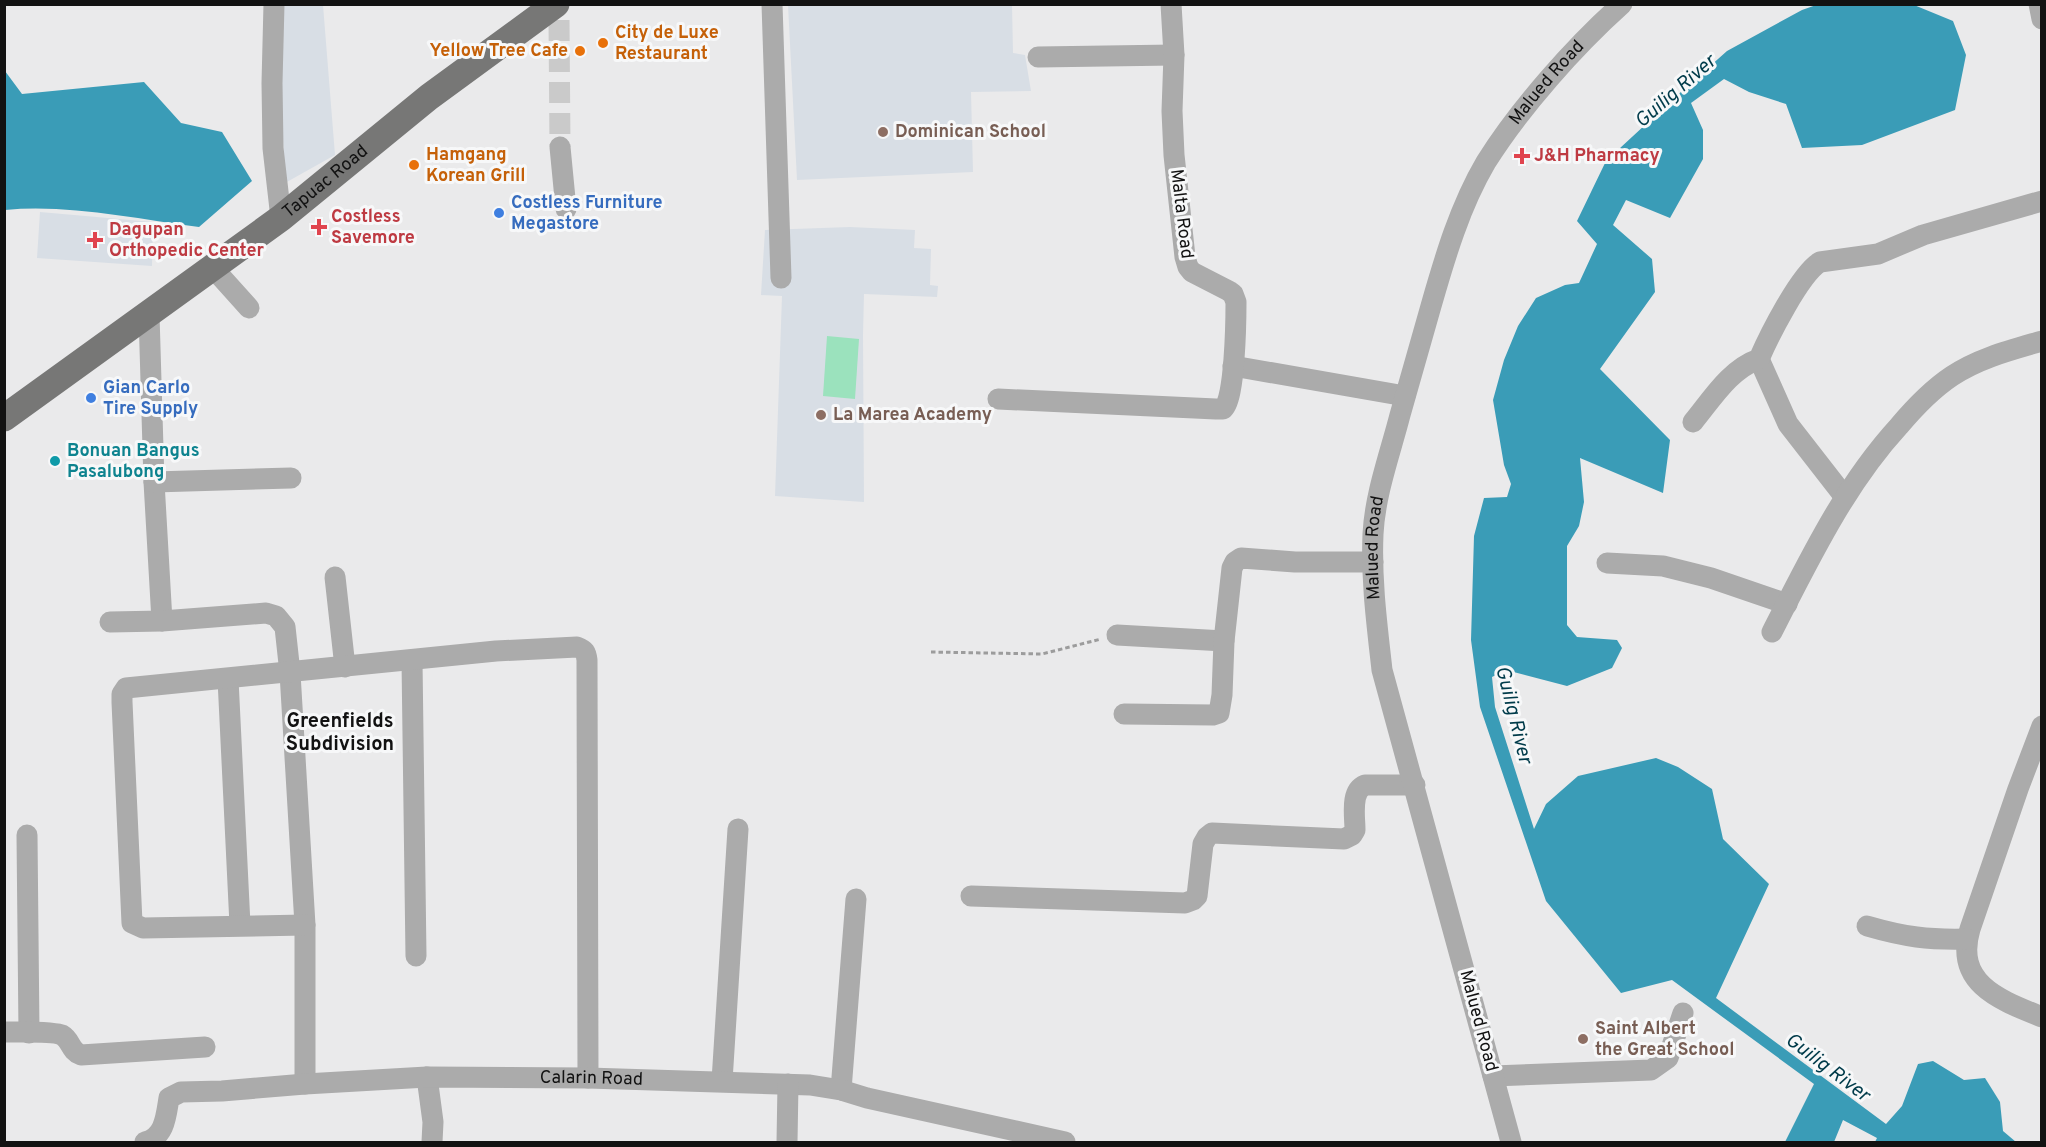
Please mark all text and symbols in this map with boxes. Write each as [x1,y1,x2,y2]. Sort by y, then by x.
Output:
place label: City de Luxe Restaurant [615,22,719,66]
street label: Malued Road [1504,35,1589,130]
marker: City de Luxe Restaurant [596,36,610,50]
place label: Yellow Tree Cafe [430,40,568,63]
marker: Yellow Tree Cafe [573,44,587,58]
water label: Guilig River [1630,49,1723,135]
place label: Dominican School [895,121,1046,144]
marker: Dominican School [876,125,890,139]
street label: Tapuac Road [278,140,373,224]
place label: Hamgang Korean Grill [426,144,526,188]
place label: J&H Pharmacy [1534,145,1660,168]
marker: J&H Pharmacy [1515,149,1529,163]
marker: Hamgang Korean Grill [407,158,421,172]
street label: Malta Road [1164,168,1198,260]
place label: Costless Furniture Megastore [511,192,663,236]
place label: Costless Savemore [331,206,415,250]
marker: Costless Furniture Megastore [492,206,506,220]
place label: Dagupan Orthopedic Center [109,219,265,263]
marker: Costless Savemore [312,220,326,234]
marker: Dagupan Orthopedic Center [86,231,104,249]
place label: Gian Carlo Tire Supply [103,377,198,421]
marker: Gian Carlo Tire Supply [84,391,98,405]
place label: La Marea Academy [833,404,992,427]
marker: La Marea Academy [814,408,828,422]
place label: Bonuan Bangus Pasalubong [67,440,200,484]
marker: Bonuan Bangus Pasalubong [48,454,62,468]
street label: Malued Road [1361,494,1389,601]
water label: Guilig River [1488,663,1538,768]
district label: Greenfields Subdivision [286,709,394,758]
street label: Malued Road [1453,968,1503,1074]
place label: Saint Albert the Great School [1595,1018,1734,1062]
water label: Guilig River [1779,1028,1876,1109]
marker: Saint Albert the Great School [1576,1032,1590,1046]
street label: Calarin Road [540,1066,643,1091]

